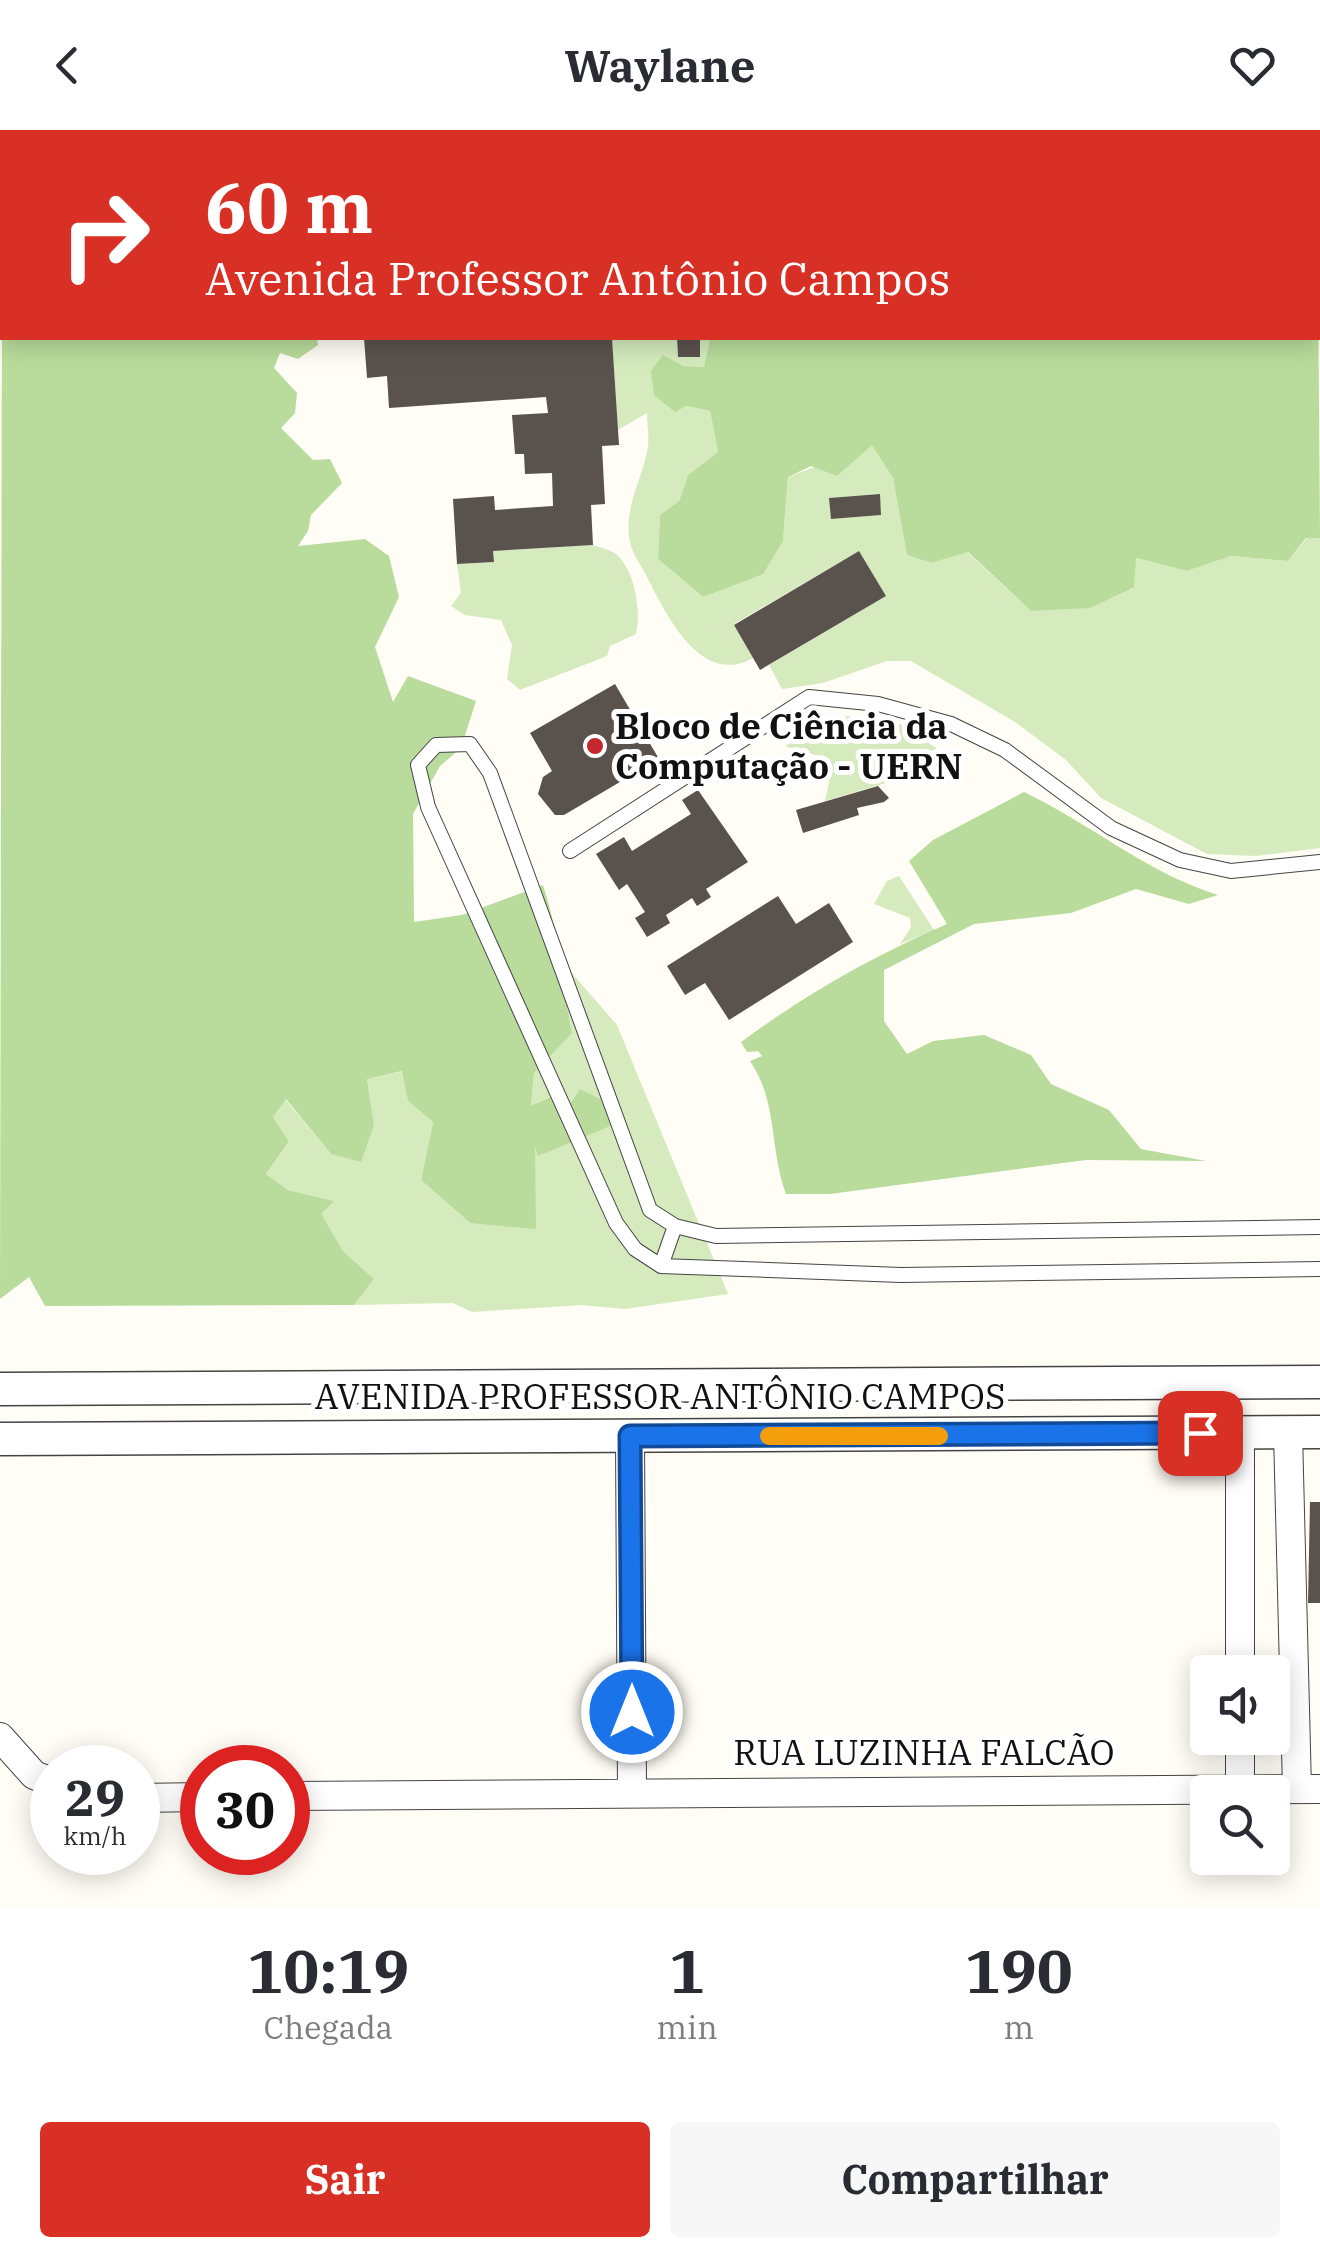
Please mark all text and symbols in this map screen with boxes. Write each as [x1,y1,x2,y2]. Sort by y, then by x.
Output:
text: Waylane [565,36,755,94]
icon: back [40,38,95,93]
icon: heart [1225,38,1280,93]
text: 60 m [205,161,373,252]
icon: right [40,170,170,300]
text: Avenida Professor Antônio Campos [205,249,950,307]
place label: Bloco de Ciência da Computação - UERN [615,703,963,789]
marker: Bloco de Ciência da Computação - UERN [584,735,606,757]
street label: AVENIDA PROFESSOR ANTÔNIO CAMPOS [315,1373,1005,1419]
pin [1158,1391,1243,1476]
icon: arrive [1173,1406,1228,1461]
map controls [1190,1655,1290,1875]
button: sound [1190,1655,1290,1755]
position arrow [580,1660,684,1764]
street label: RUA LUZINHA FALCÃO [733,1729,1115,1775]
speed limit sign: 30 [180,1745,310,1875]
text: 29 [65,1765,125,1830]
button: search [1190,1775,1290,1875]
text: km/h [63,1819,127,1852]
text: 10:19 [247,1931,409,2010]
text: 1 [669,1931,705,2010]
text: 190 [965,1931,1073,2010]
text: Chegada [263,2006,393,2048]
text: min [657,2006,718,2048]
text: m [1004,2006,1034,2048]
button: Sair [40,2122,650,2237]
button: Compartilhar [670,2122,1280,2237]

